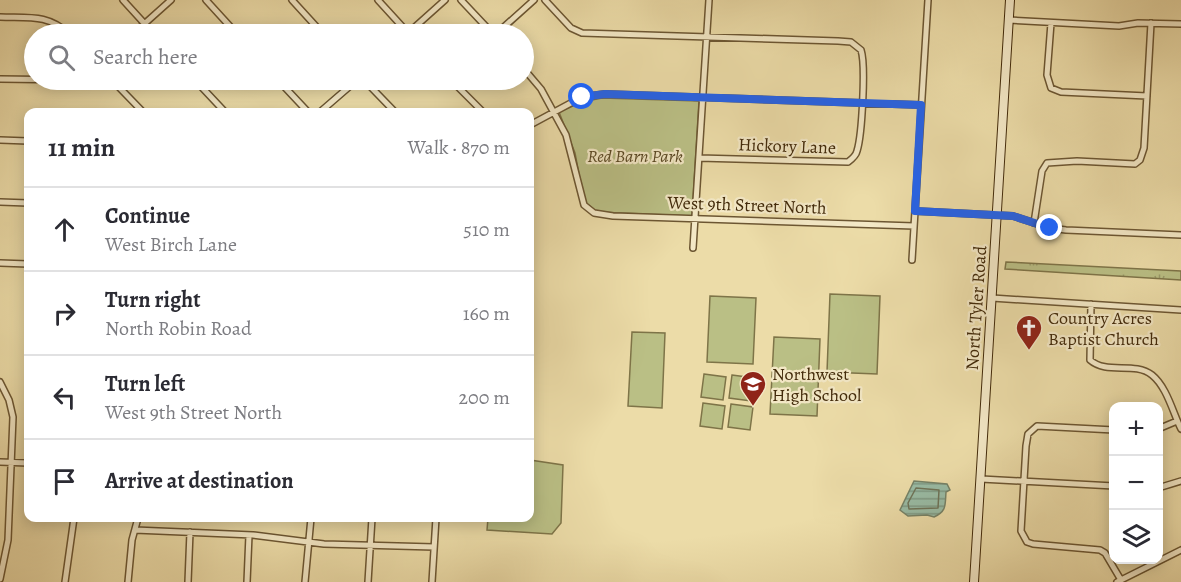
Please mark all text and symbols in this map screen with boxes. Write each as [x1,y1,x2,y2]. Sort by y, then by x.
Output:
search box [24,24,534,90]
icon: search [45,41,78,74]
text: Search here [93,42,198,72]
route start [568,83,594,109]
text: 11 min [48,130,115,165]
street label: Hickory Lane [738,132,836,160]
text: Walk · 870 m [408,134,510,161]
park label: Red Barn Park [587,144,683,168]
street label: West 9th Street North [666,190,827,220]
text: Continue [105,201,190,231]
icon: ahead [48,213,81,246]
route end [1036,214,1062,240]
text: 510 m [463,216,510,243]
text: West Birch Lane [105,231,237,258]
street label: North Tyler Road [960,245,992,371]
text: Turn right [105,285,201,315]
icon: right [48,297,81,330]
text: 160 m [463,300,510,327]
place label: Country Acres Baptist Church [1048,306,1159,351]
church icon: Country Acres Baptist Church [1014,313,1044,351]
text: North Robin Road [105,315,252,342]
place label: Northwest High School [772,362,862,407]
text: Turn left [105,369,185,399]
school or university icon: Northwest High School [738,369,768,407]
icon: left [48,381,81,414]
text: 200 m [459,384,510,411]
text: West 9th Street North [105,399,282,426]
map controls [1109,402,1163,564]
button: + [1109,402,1163,456]
button: − [1109,456,1163,510]
icon: arrive [48,465,81,498]
text: Arrive at destination [105,466,294,496]
button: layers [1109,510,1163,564]

